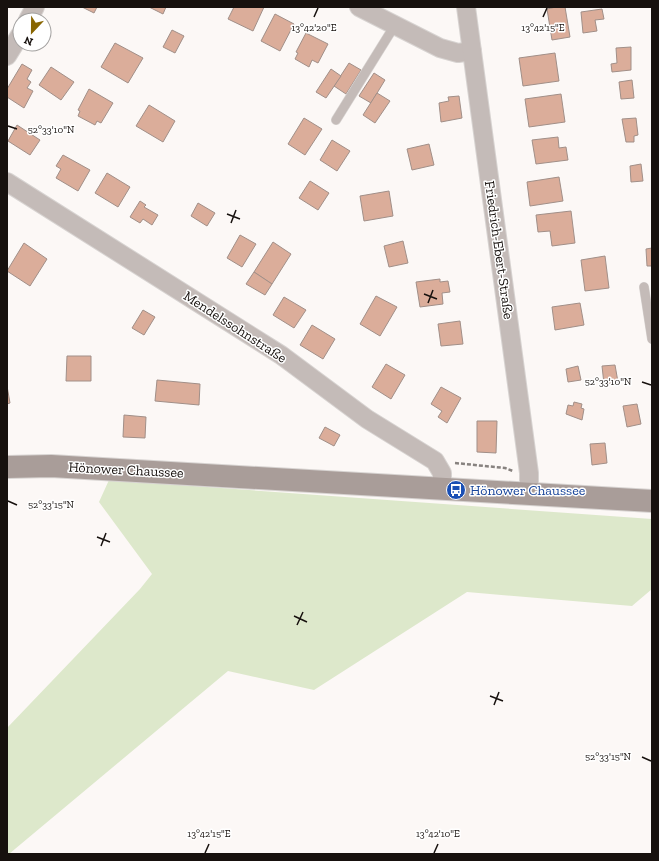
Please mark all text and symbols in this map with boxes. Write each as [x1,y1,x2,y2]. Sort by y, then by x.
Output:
north arrow [12,12,52,52]
text: 13°42'20"E [291,22,337,34]
text: 13°42'15"E [521,22,565,34]
text: N [22,33,35,48]
text: 52°33'10"N [28,124,75,136]
street label: Friedrich-Ebert-Straße [481,180,517,321]
street label: Mendelssohnstraße [180,287,290,367]
text: 52°33'10"N [585,376,632,388]
street label: Hönower Chaussee [68,458,184,482]
bus stop icon: Hönower Chaussee [445,479,467,501]
place label: Hönower Chaussee [470,482,586,499]
text: 52°33'15"N [28,499,75,511]
text: 52°33'15"N [585,751,632,763]
text: 13°42'15"E [187,828,231,840]
text: 13°42'10"E [416,828,460,840]

